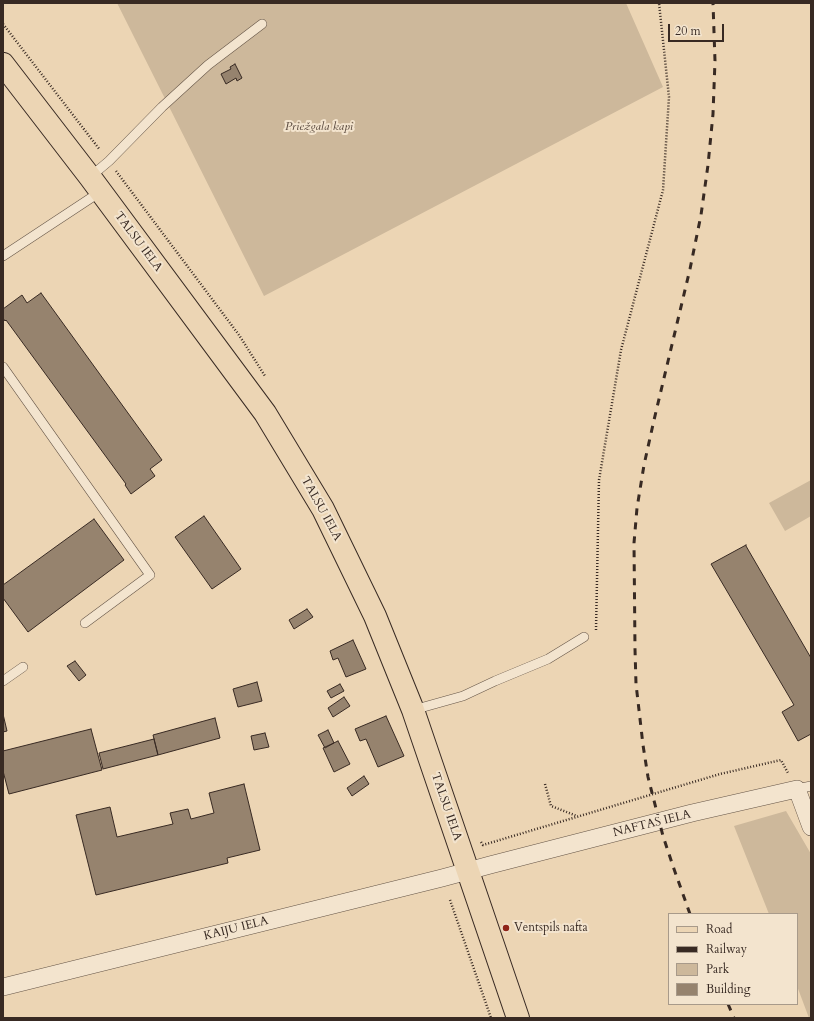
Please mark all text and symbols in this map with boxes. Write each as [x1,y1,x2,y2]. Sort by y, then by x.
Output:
scale bar [670,16,726,42]
text: 20 m [675,23,701,39]
park label: Priežgala kapi [285,120,353,134]
street label: TALSU IELA [111,209,165,275]
street label: TALSU IELA [298,474,344,544]
street label: TALSU IELA [428,771,464,843]
street label: NAFTAS IELA [612,807,692,841]
legend [668,913,798,1005]
street label: KAIJU IELA [202,914,270,944]
place label: Ventspils nafta [514,921,588,935]
text: Road [706,921,732,937]
marker: Ventspils nafta [501,923,511,933]
text: Railway [706,941,747,957]
text: Park [706,961,729,977]
text: Building [706,981,750,997]

